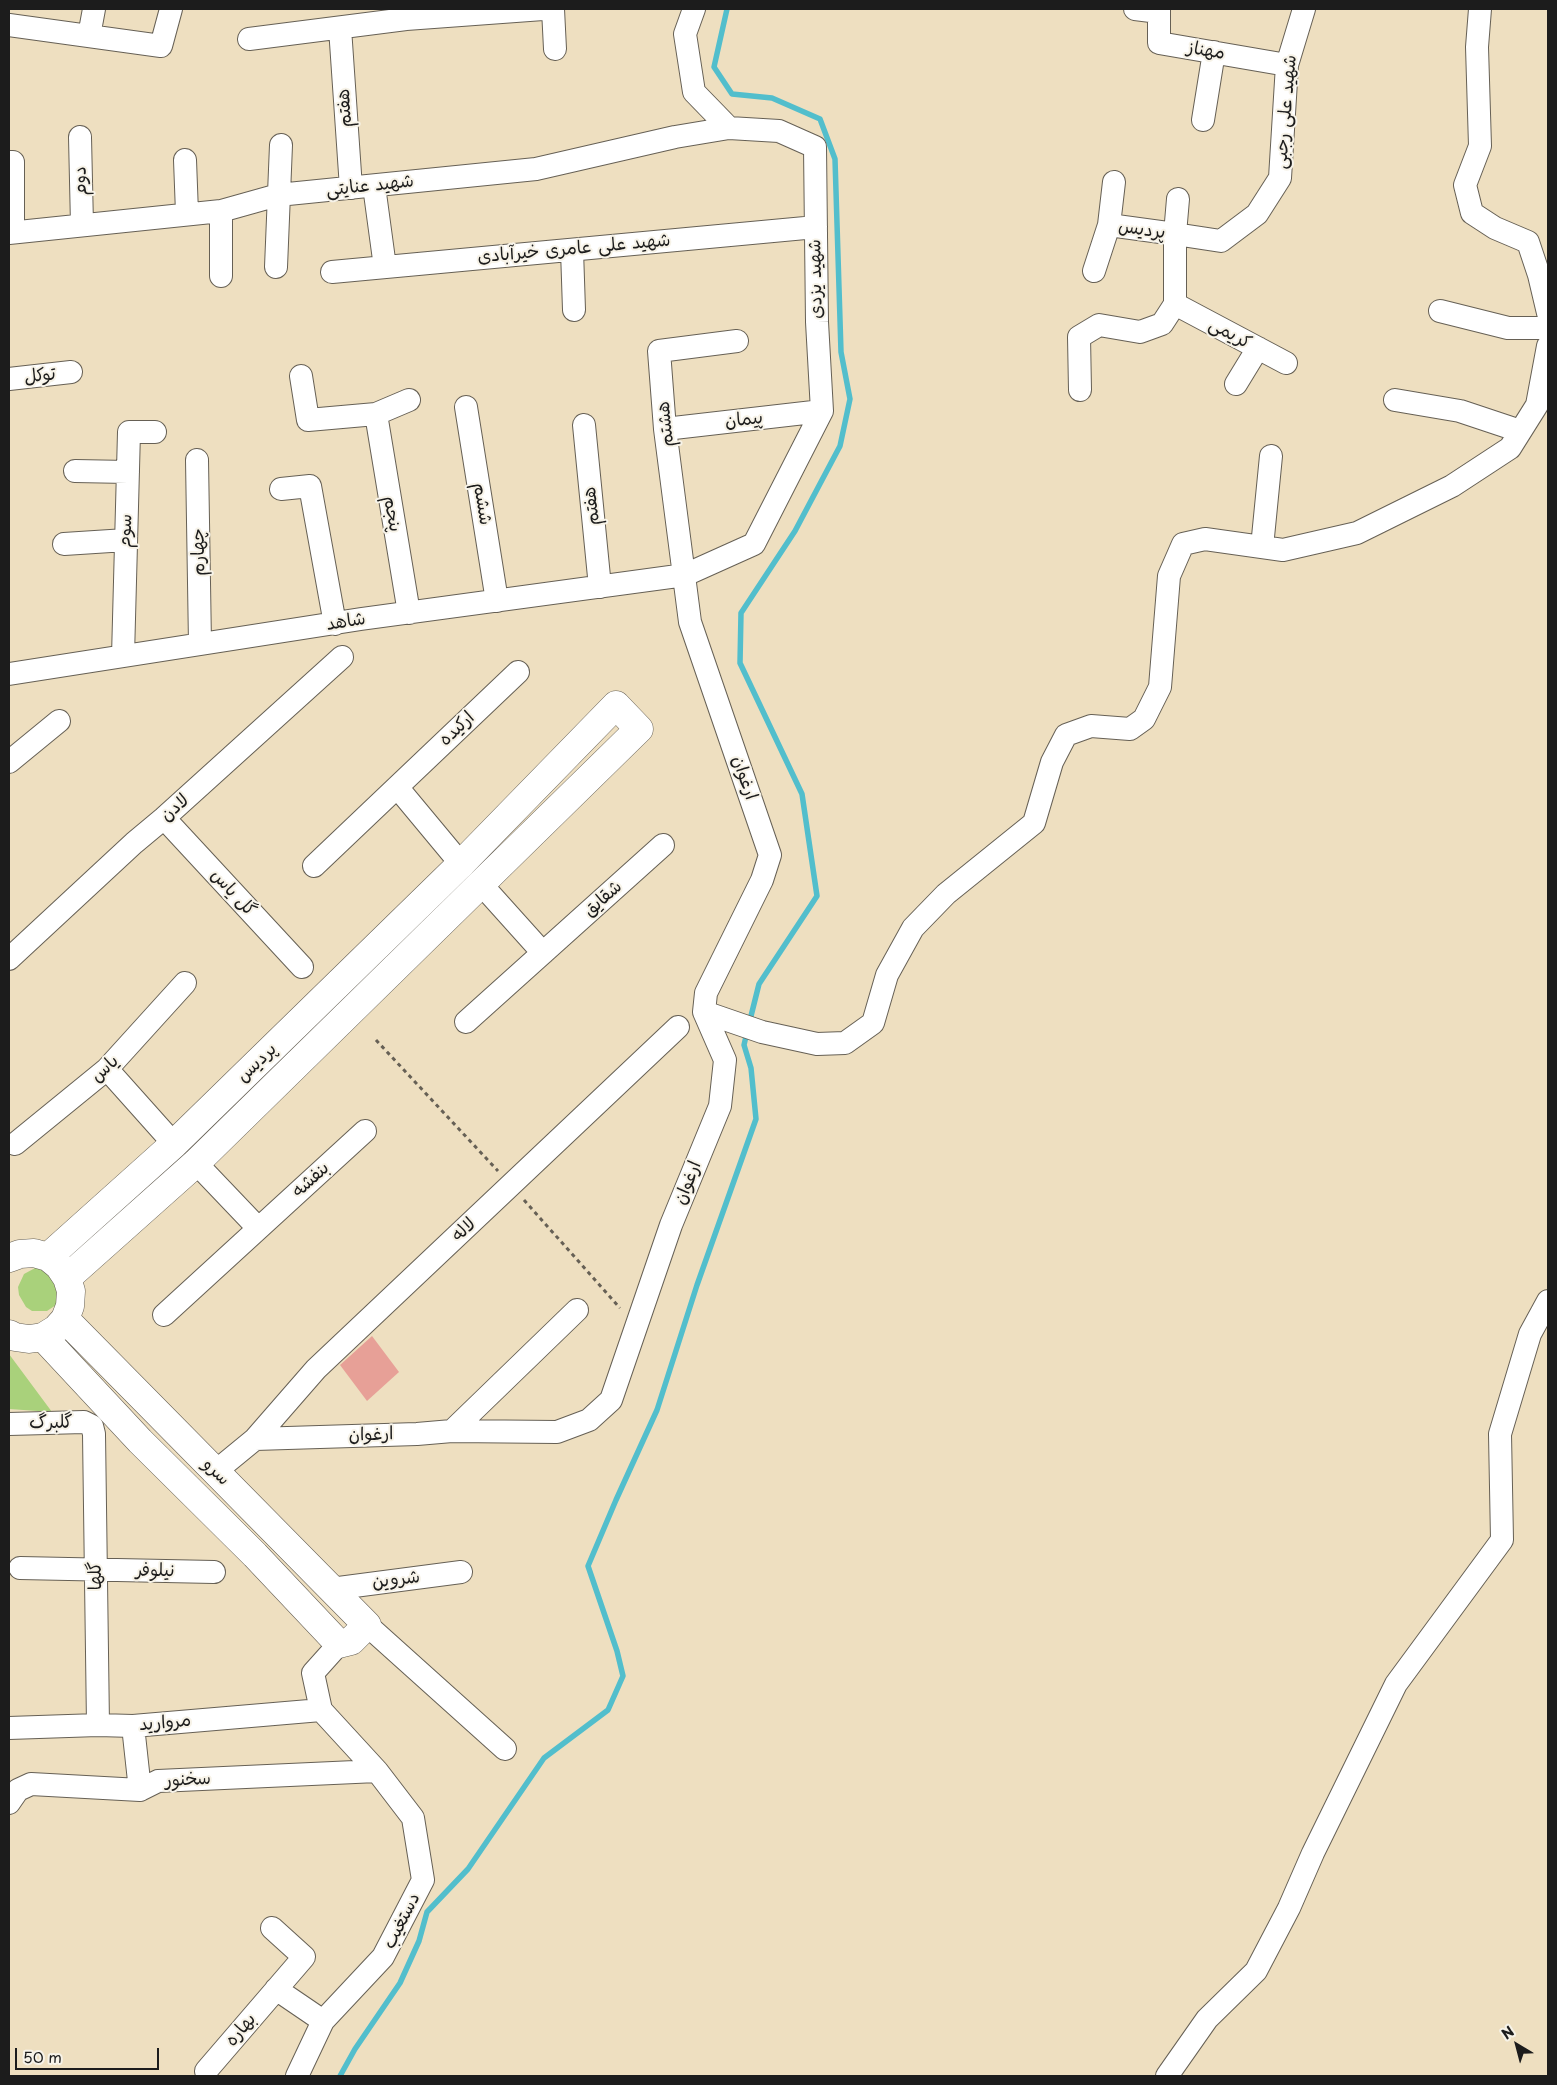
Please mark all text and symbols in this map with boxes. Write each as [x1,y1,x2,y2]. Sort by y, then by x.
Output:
street label: مهناز [1185,37,1227,65]
street label: شهید علی رجبی [1270,54,1302,170]
street label: هفتم [333,88,357,128]
street label: دوم [70,166,92,196]
street label: شهید عنایتی [325,171,415,201]
street label: پردیس [1117,216,1167,244]
street label: شهید علی عامری خیرآبادی [477,230,671,268]
street label: شهید یزدی [805,239,827,319]
street label: کریمی [1205,314,1255,354]
street label: توکل [23,364,57,388]
street label: هشتم [653,400,679,448]
street label: پیمان [724,407,764,433]
street label: ششم [468,481,496,527]
street label: هفتم [579,486,605,526]
street label: پنجم [378,494,406,534]
street label: سوم [115,514,137,548]
street label: چهارم [188,528,210,576]
street label: شاهد [325,608,367,636]
street label: ارکیده [435,707,479,751]
street label: ارغوان [726,753,762,803]
street label: لادن [156,790,194,826]
street label: گل یاس [206,865,260,921]
street label: شقایق [579,876,627,922]
street label: پردیس [232,1039,282,1087]
street label: یاس [87,1051,123,1087]
street label: بنفشه [288,1158,334,1202]
street label: ارغوان [670,1158,706,1208]
street label: لاله [447,1213,481,1247]
street label: گلبرگ [29,1412,73,1434]
street label: ارغوان [348,1423,394,1447]
street label: سرو [198,1454,234,1490]
street label: نیلوفر [135,1560,175,1582]
street label: گلها [85,1561,107,1591]
street label: شروین [371,1566,421,1594]
street label: مروارید [138,1710,192,1736]
street label: سخنور [164,1768,212,1792]
street label: دستغیب [379,1889,425,1953]
street label: بهاره [221,2009,261,2051]
north arrow [1492,2020,1542,2070]
text: N [1497,2021,1518,2044]
scale bar [18,2038,161,2070]
text: 50 m [23,2045,62,2068]

